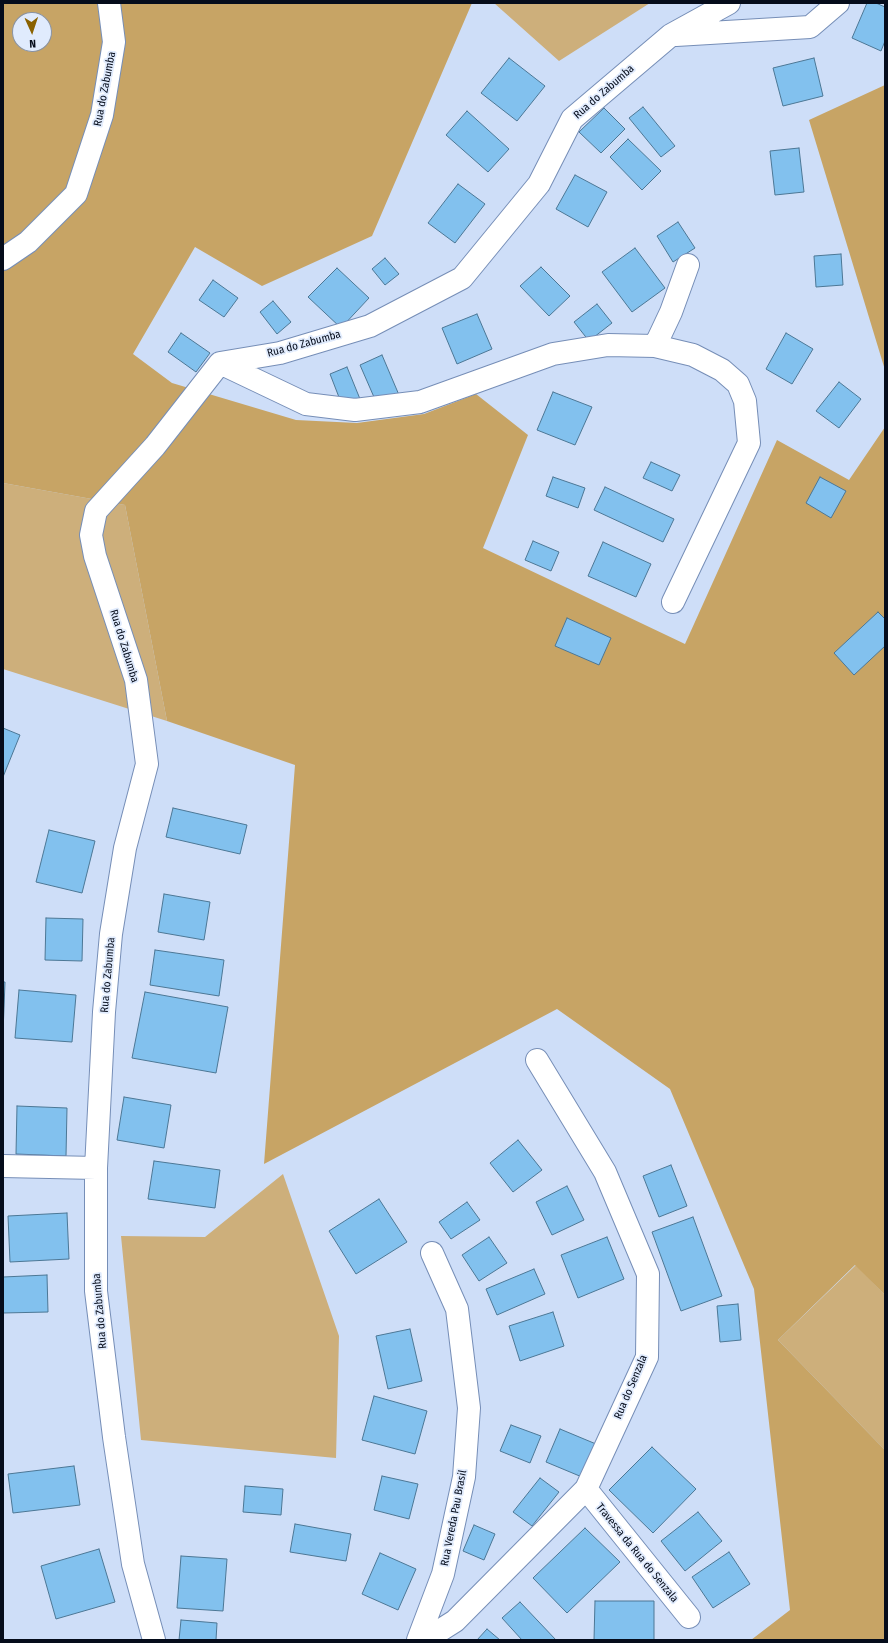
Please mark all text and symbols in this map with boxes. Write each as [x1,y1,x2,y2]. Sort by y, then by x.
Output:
north arrow [12,12,52,52]
text: N [29,37,36,50]
street label: Rua do Zabumba [91,51,119,127]
street label: Rua do Zabumba [571,62,637,122]
street label: Rua do Zabumba [266,328,342,360]
street label: Rua do Zabumba [107,608,141,684]
street label: Rua do Zabumba [98,937,118,1013]
street label: Rua do Zabumba [90,1273,110,1349]
street label: Rua do Senzala [612,1353,650,1421]
street label: Rua Vereda Pau Brasil [438,1469,470,1567]
street label: Travessa da Rua do Senzala [593,1501,681,1605]

